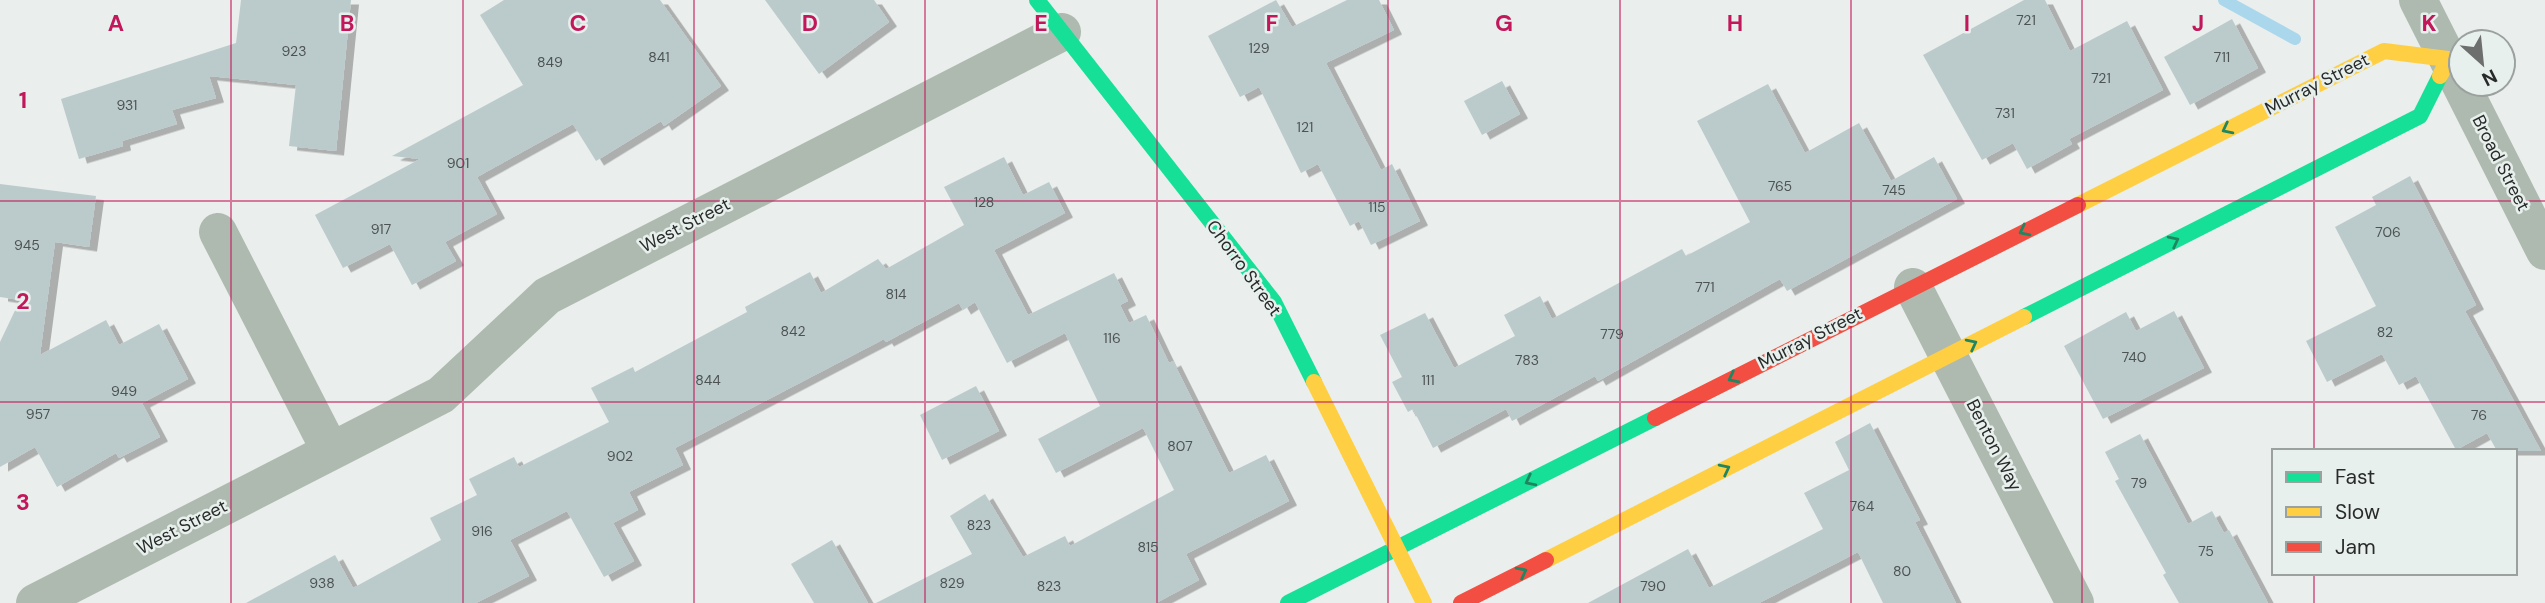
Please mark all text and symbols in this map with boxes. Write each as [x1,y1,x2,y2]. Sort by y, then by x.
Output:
text: A [108,8,124,38]
text: B [340,8,354,38]
text: C [570,8,586,38]
text: D [802,8,818,38]
text: E [1034,8,1048,38]
text: F [1266,8,1279,38]
text: G [1495,8,1513,38]
text: H [1727,8,1743,38]
text: I [1964,8,1970,38]
text: J [2192,8,2204,38]
text: K [2421,8,2437,38]
house number: 721 [2016,11,2036,29]
north arrow [2447,28,2517,98]
house number: 129 [1248,39,1270,57]
house number: 923 [282,42,306,60]
street label: Murray Street [2261,47,2373,121]
house number: 841 [648,48,670,66]
house number: 711 [2214,48,2230,66]
house number: 849 [537,53,563,71]
text: N [2478,63,2501,92]
house number: 721 [2091,69,2111,87]
text: 1 [19,85,27,115]
house number: 931 [117,96,137,114]
house number: 731 [1995,104,2015,122]
street label: Broad Street [2467,111,2535,215]
house number: 121 [1297,118,1313,136]
one-way arrow [2222,121,2234,135]
house number: 901 [447,154,469,172]
house number: 765 [1768,177,1792,195]
house number: 745 [1882,181,1906,199]
street label: West Street [636,192,734,258]
house number: 128 [974,193,994,211]
house number: 115 [1368,198,1386,216]
street label: Chorro Street [1201,215,1287,321]
house number: 917 [371,220,391,238]
one-way arrow [2019,222,2031,236]
house number: 706 [2375,223,2401,241]
house number: 945 [14,236,40,254]
one-way arrow [2167,236,2179,250]
house number: 771 [1695,278,1715,296]
house number: 814 [885,285,907,303]
text: 2 [16,286,30,316]
street label: Murray Street [1754,301,1866,375]
house number: 842 [780,322,806,340]
house number: 82 [2377,323,2393,341]
house number: 779 [1600,325,1624,343]
house number: 116 [1103,329,1121,347]
one-way arrow [1965,339,1977,353]
house number: 740 [2122,348,2146,366]
house number: 783 [1515,351,1539,369]
one-way arrow [1728,369,1740,383]
house number: 844 [695,371,721,389]
house number: 111 [1421,371,1435,389]
house number: 949 [111,382,137,400]
street label: Benton Way [1961,395,2027,495]
house number: 957 [26,405,50,423]
house number: 76 [2471,406,2487,424]
house number: 807 [1167,437,1193,455]
house number: 902 [607,447,633,465]
legend [2272,449,2517,575]
text: Fast [2335,463,2375,491]
one-way arrow [1718,464,1730,478]
one-way arrow [1525,472,1537,486]
house number: 79 [2131,474,2147,492]
text: 3 [16,487,30,517]
street label: West Street [133,494,231,560]
house number: 764 [1850,497,1875,515]
text: Slow [2335,498,2380,526]
house number: 823 [967,516,991,534]
house number: 916 [471,522,493,540]
text: Jam [2335,533,2376,561]
house number: 815 [1137,538,1159,556]
house number: 75 [2198,542,2214,560]
house number: 80 [1893,562,1911,580]
one-way arrow [1515,567,1527,581]
house number: 938 [309,574,335,592]
house number: 829 [940,574,965,592]
house number: 823 [1037,577,1061,595]
house number: 790 [1640,577,1666,595]

